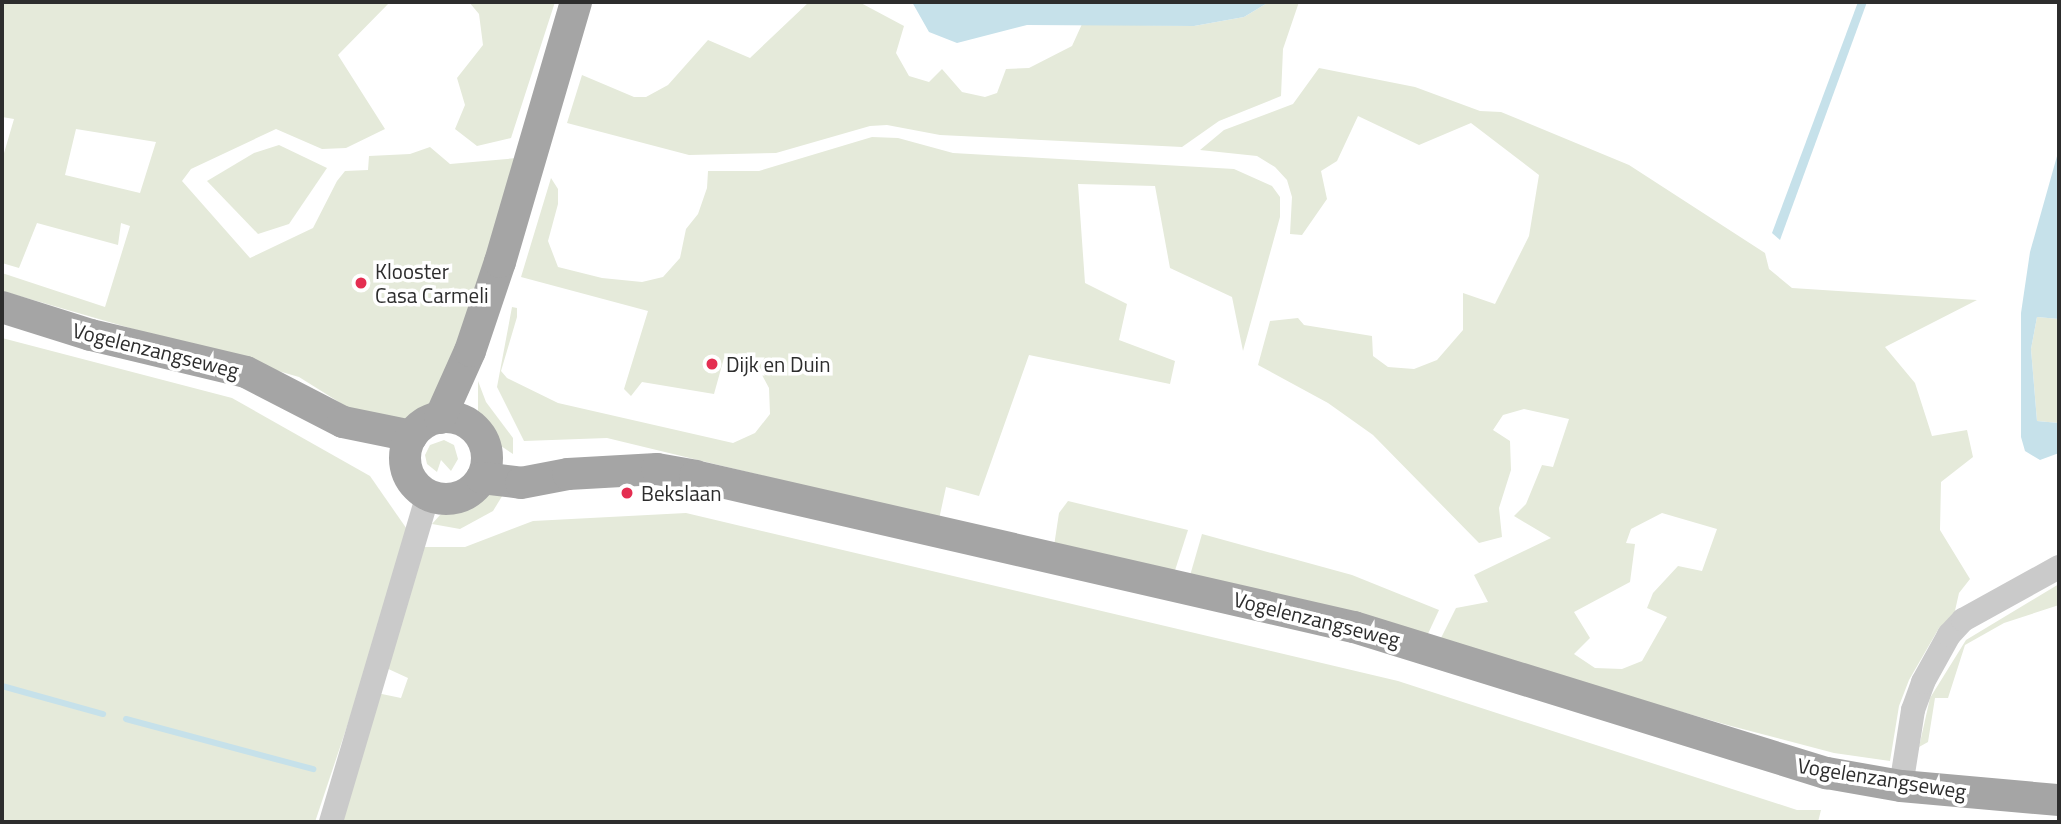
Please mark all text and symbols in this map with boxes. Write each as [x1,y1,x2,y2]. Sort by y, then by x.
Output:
place label: Klooster Casa Carmeli [375,258,489,308]
marker: Klooster Casa Carmeli [353,275,369,291]
street label: Vogelenzangseweg [70,317,242,383]
place label: Dijk en Duin [726,351,830,377]
marker: Dijk en Duin [704,356,720,372]
place label: Bekslaan [641,480,722,506]
marker: Bekslaan [619,485,635,501]
street label: Vogelenzangseweg [1231,586,1403,652]
street label: Vogelenzangseweg [1796,752,1968,804]

